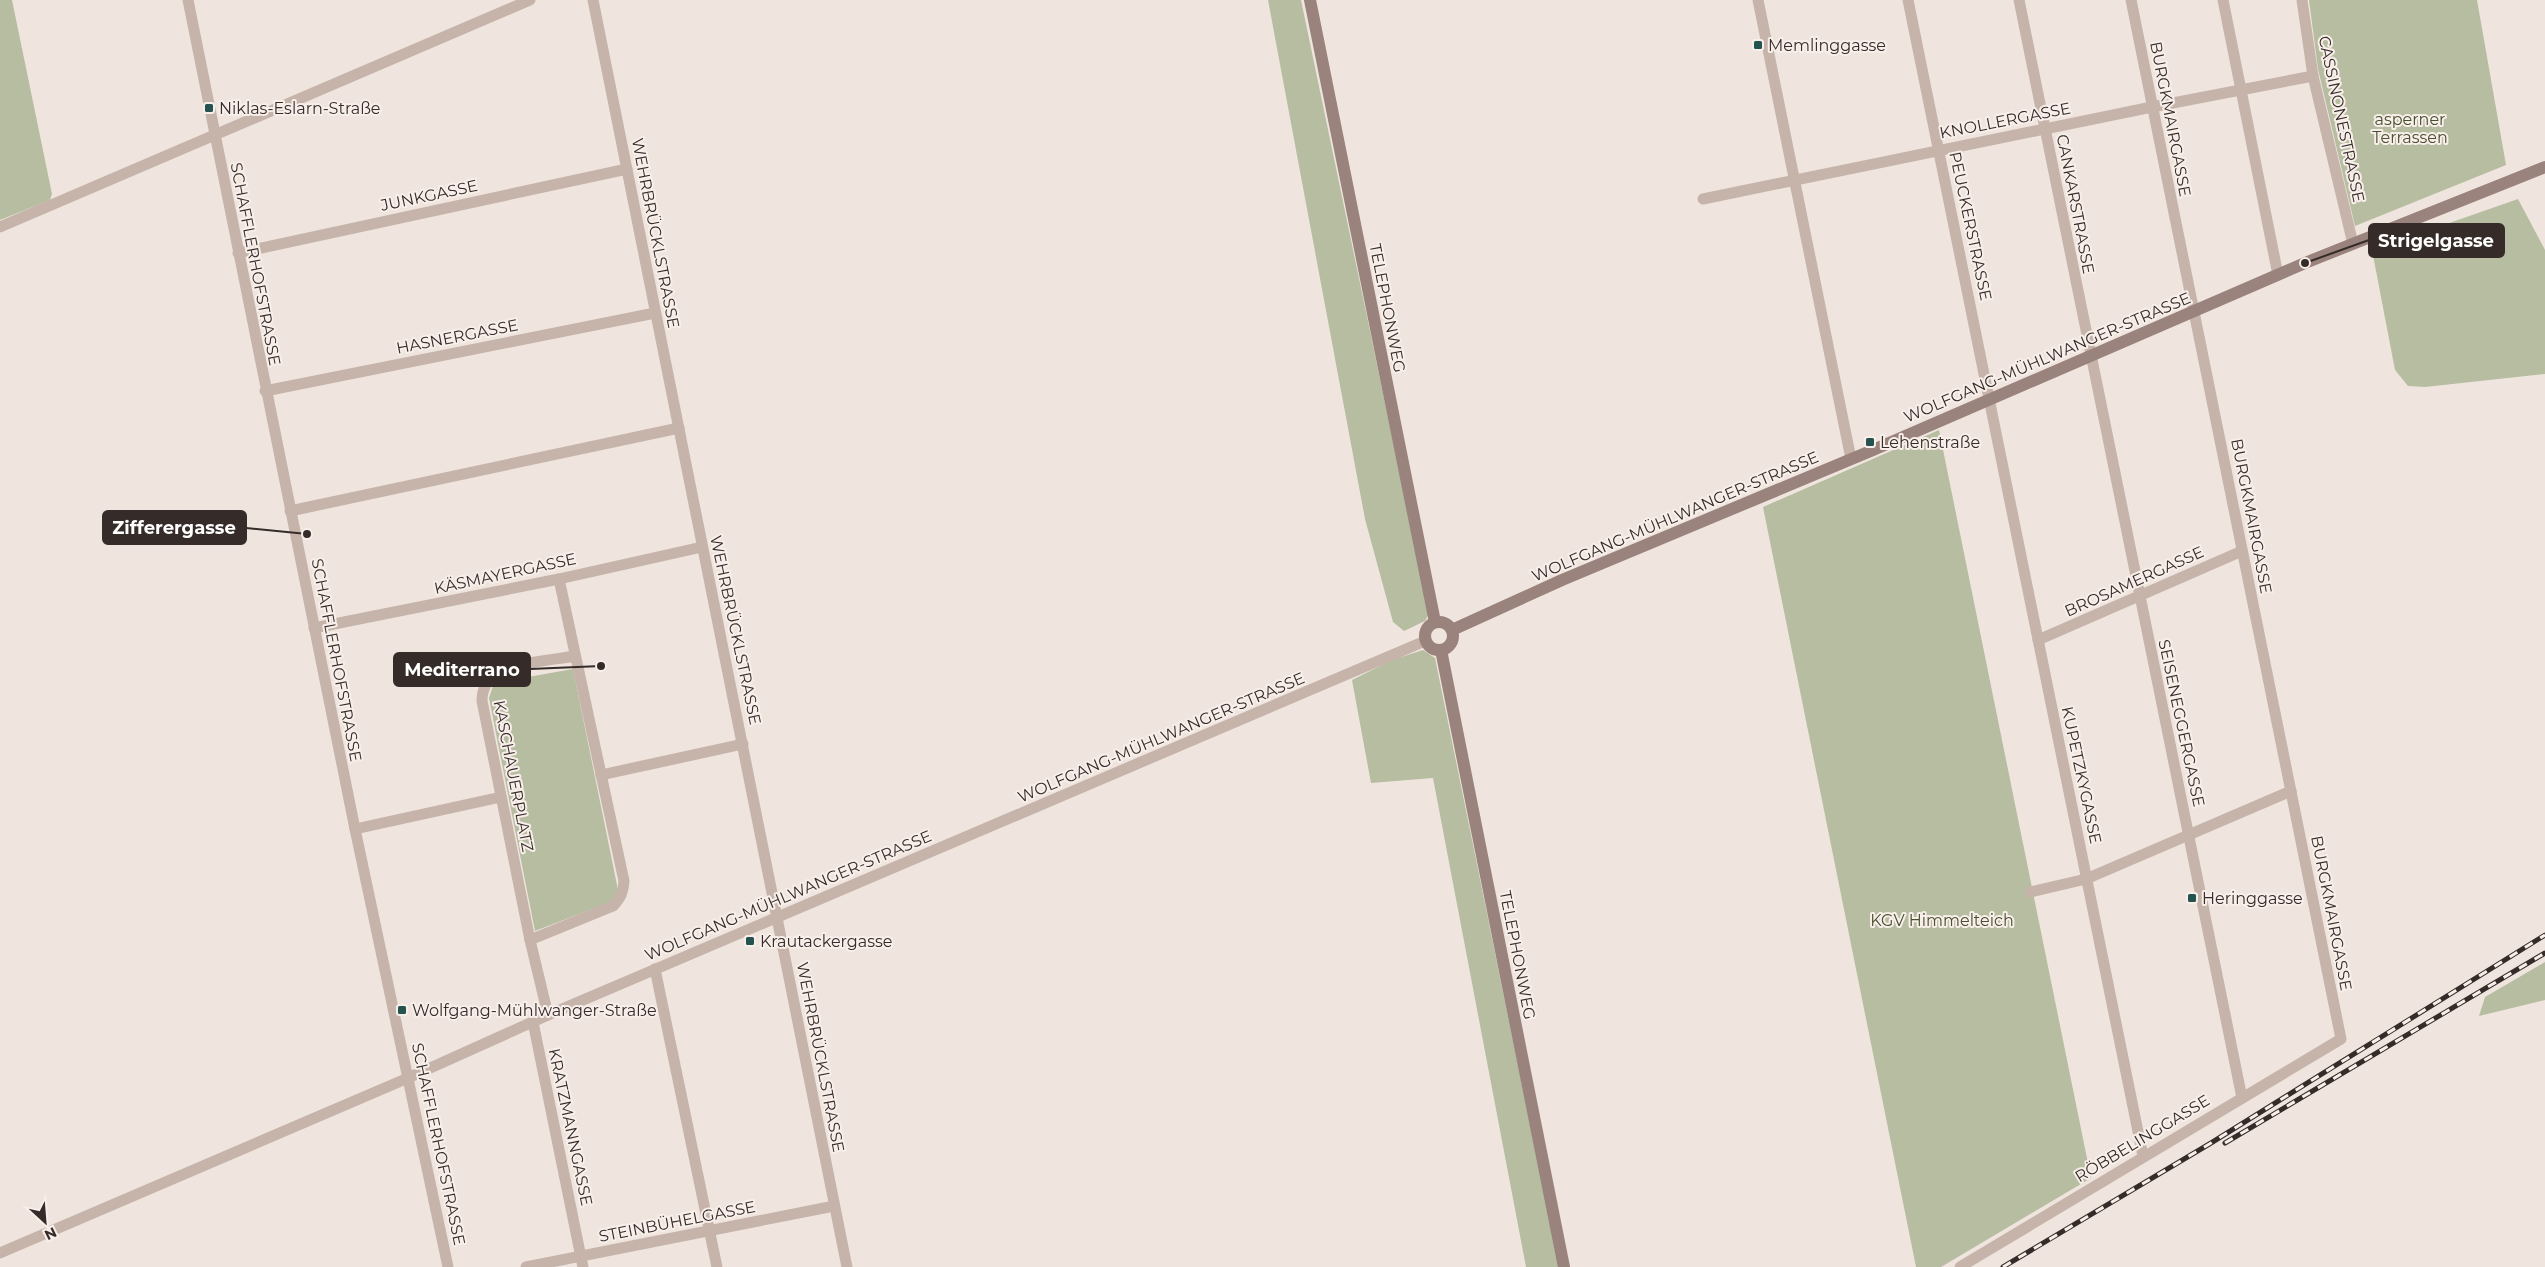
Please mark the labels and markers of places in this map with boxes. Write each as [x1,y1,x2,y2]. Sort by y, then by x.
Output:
place label: Memlinggasse [1768,36,1886,55]
marker: Memlinggasse [1752,39,1764,51]
place label: Niklas-Eslarn-Straße [219,99,381,118]
marker: Niklas-Eslarn-Straße [203,102,215,114]
callout: Strigelgasse [2369,224,2504,257]
place label: Lehenstraße [1880,433,1980,452]
marker: Lehenstraße [1864,436,1876,448]
callout: Zifferergasse [103,511,246,544]
callout: Mediterrano [394,653,530,686]
place label: Heringgasse [2202,889,2303,908]
marker: Heringgasse [2186,892,2198,904]
place label: Krautackergasse [760,932,892,951]
marker: Krautackergasse [744,935,756,947]
place label: Wolfgang-Mühlwanger-Straße [412,1001,657,1020]
marker: Wolfgang-Mühlwanger-Straße [396,1004,408,1016]

